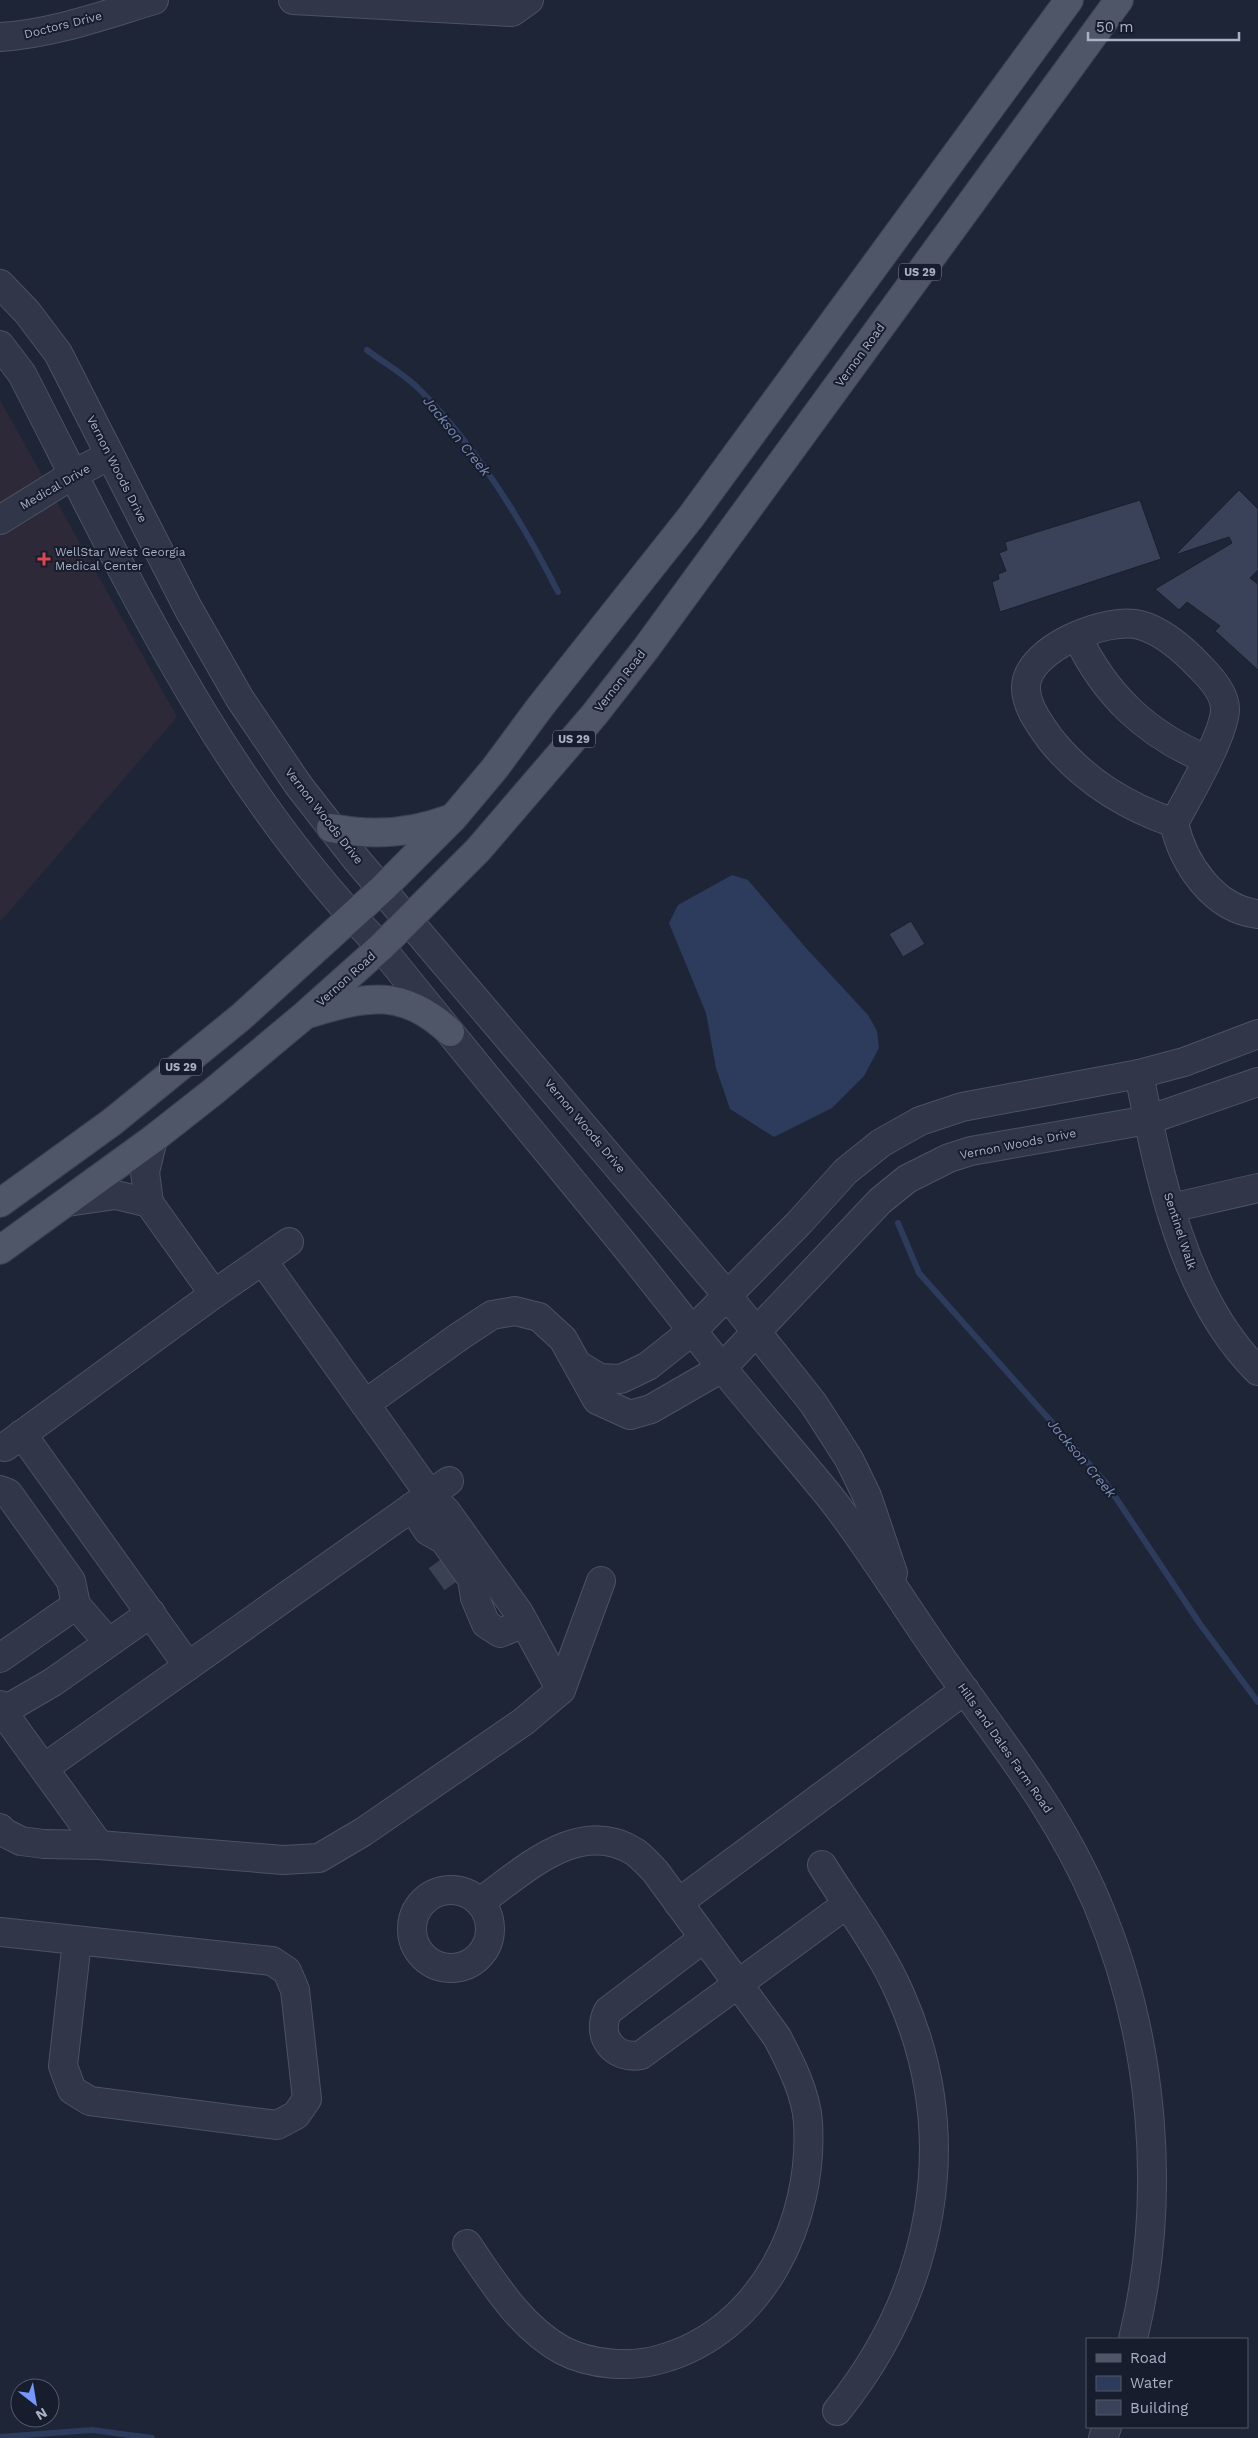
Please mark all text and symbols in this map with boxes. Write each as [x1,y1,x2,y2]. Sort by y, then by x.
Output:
street label: Doctors Drive [23,9,103,41]
scale bar [1088,10,1239,42]
text: 50 m [1096,18,1133,36]
road number: US 29 [899,264,941,280]
street label: Vernon Road [832,321,888,389]
water label: Jackson Creek [420,393,494,479]
street label: Vernon Woods Drive [84,413,150,525]
street label: Medical Drive [18,461,93,513]
place label: WellStar West Georgia Medical Center [55,545,186,573]
marker: WellStar West Georgia Medical Center [37,552,51,566]
street label: Vernon Road [592,647,648,715]
road number: US 29 [553,731,595,748]
street label: Vernon Woods Drive [282,765,366,867]
street label: Vernon Road [314,949,378,1009]
road number: US 29 [160,1058,202,1076]
street label: Vernon Woods Drive [542,1076,628,1176]
street label: Vernon Woods Drive [959,1126,1077,1162]
street label: Sentinel Walk [1161,1191,1199,1271]
water label: Jackson Creek [1044,1415,1120,1501]
street label: Hills and Dales Farm Road [955,1680,1055,1816]
legend [1086,2338,1248,2428]
text: Road [1130,2349,1167,2367]
text: Water [1130,2374,1173,2392]
north arrow [10,2378,60,2428]
text: Building [1130,2399,1188,2417]
text: N [33,2405,50,2424]

